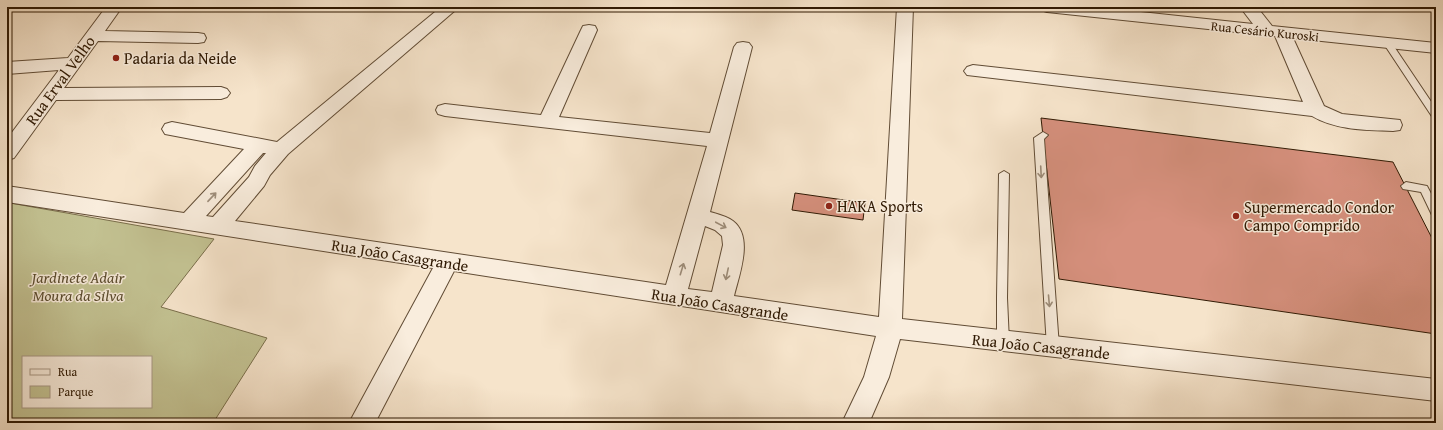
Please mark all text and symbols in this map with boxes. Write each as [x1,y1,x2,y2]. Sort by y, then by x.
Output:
street label: Rua Cesário Kuroski [1210,16,1320,47]
street label: Rua Erval Velho [19,30,101,130]
place label: Padaria da Neide [124,46,237,70]
marker: Padaria da Neide [111,53,121,63]
one-way arrow [1038,165,1045,178]
one-way arrow [207,192,217,202]
place label: HAKA Sports [837,194,923,218]
place label: Supermercado Condor Campo Comprido [1244,195,1395,237]
marker: HAKA Sports [824,201,834,211]
marker: Supermercado Condor Campo Comprido [1231,211,1241,221]
one-way arrow [715,222,727,229]
street label: Rua João Casagrande [330,232,470,278]
one-way arrow [679,263,686,276]
park label: Jardinete Adair Moura da Silva [28,265,126,307]
one-way arrow [723,267,731,280]
street label: Rua João Casagrande [650,281,790,327]
one-way arrow [1046,295,1053,308]
street label: Rua João Casagrande [971,327,1111,365]
legend [22,356,152,408]
text: Rua [58,363,77,380]
text: Parque [58,383,94,400]

